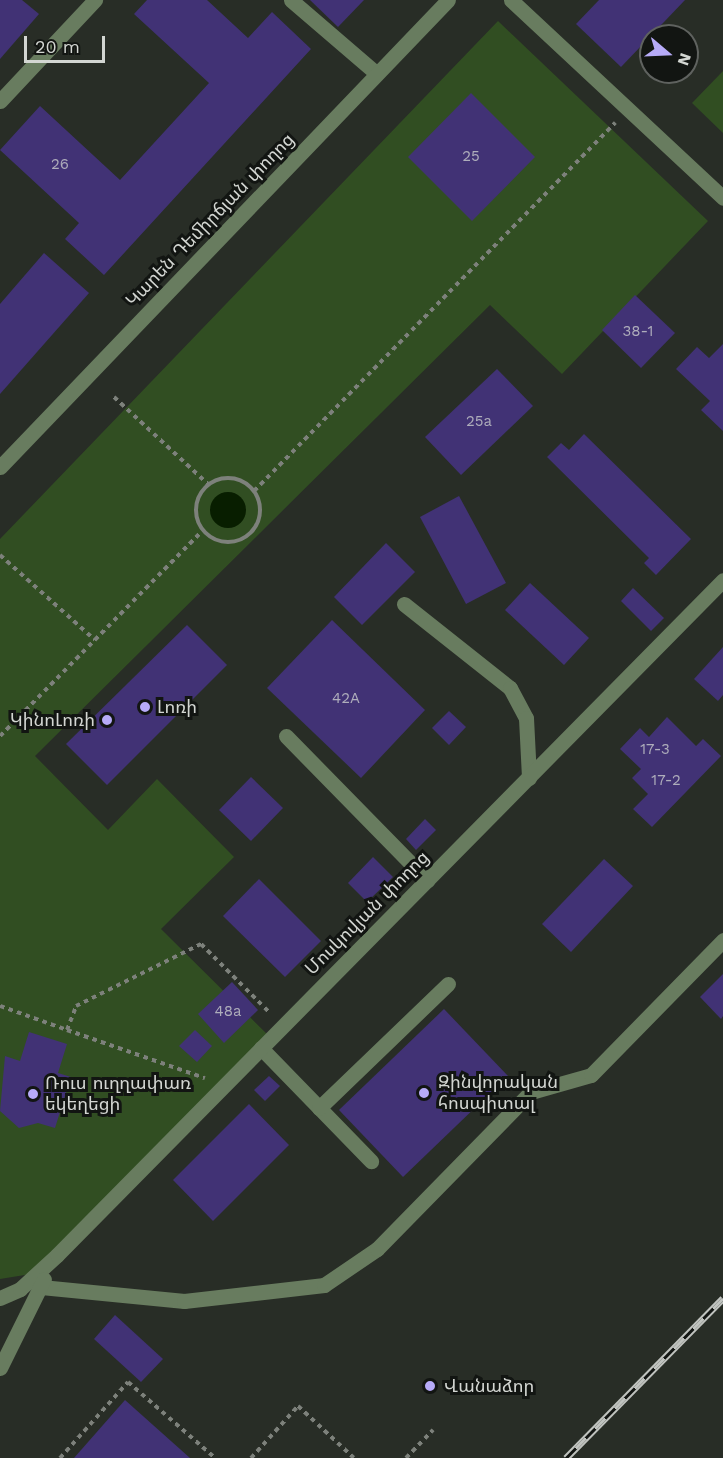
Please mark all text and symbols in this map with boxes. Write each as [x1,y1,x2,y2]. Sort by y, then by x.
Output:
scale bar [27,24,108,62]
north arrow [639,24,699,84]
text: 20 m [35,36,80,57]
text: N [674,51,696,68]
street label: Կարեն Դեմիրճյան փողոց [121,129,299,311]
house number: 25 [462,148,480,166]
house number: 26 [51,156,69,174]
house number: 38-1 [623,323,653,341]
house number: 25a [466,413,492,431]
house number: 42A [332,690,360,708]
place label: Լոռի [157,696,197,718]
marker: Լոռի [138,700,152,714]
place label: ԿինոԼոռի [10,709,95,731]
marker: ԿինոԼոռի [100,713,114,727]
house number: 17-3 [640,741,670,759]
house number: 17-2 [651,772,681,790]
street label: Մոսկովյան փողոց [301,847,433,979]
house number: 48a [215,1003,241,1021]
place label: Զինվորական հոսպիտալ [438,1072,558,1114]
place label: Ռուս ուղղափառ եկեղեցի [45,1073,191,1116]
marker: Զինվորական հոսպիտալ [415,1084,433,1102]
marker: Ռուս ուղղափառ եկեղեցի [26,1087,40,1101]
place label: Վանաձոր [444,1375,534,1397]
marker: Վանաձոր [421,1377,439,1395]

